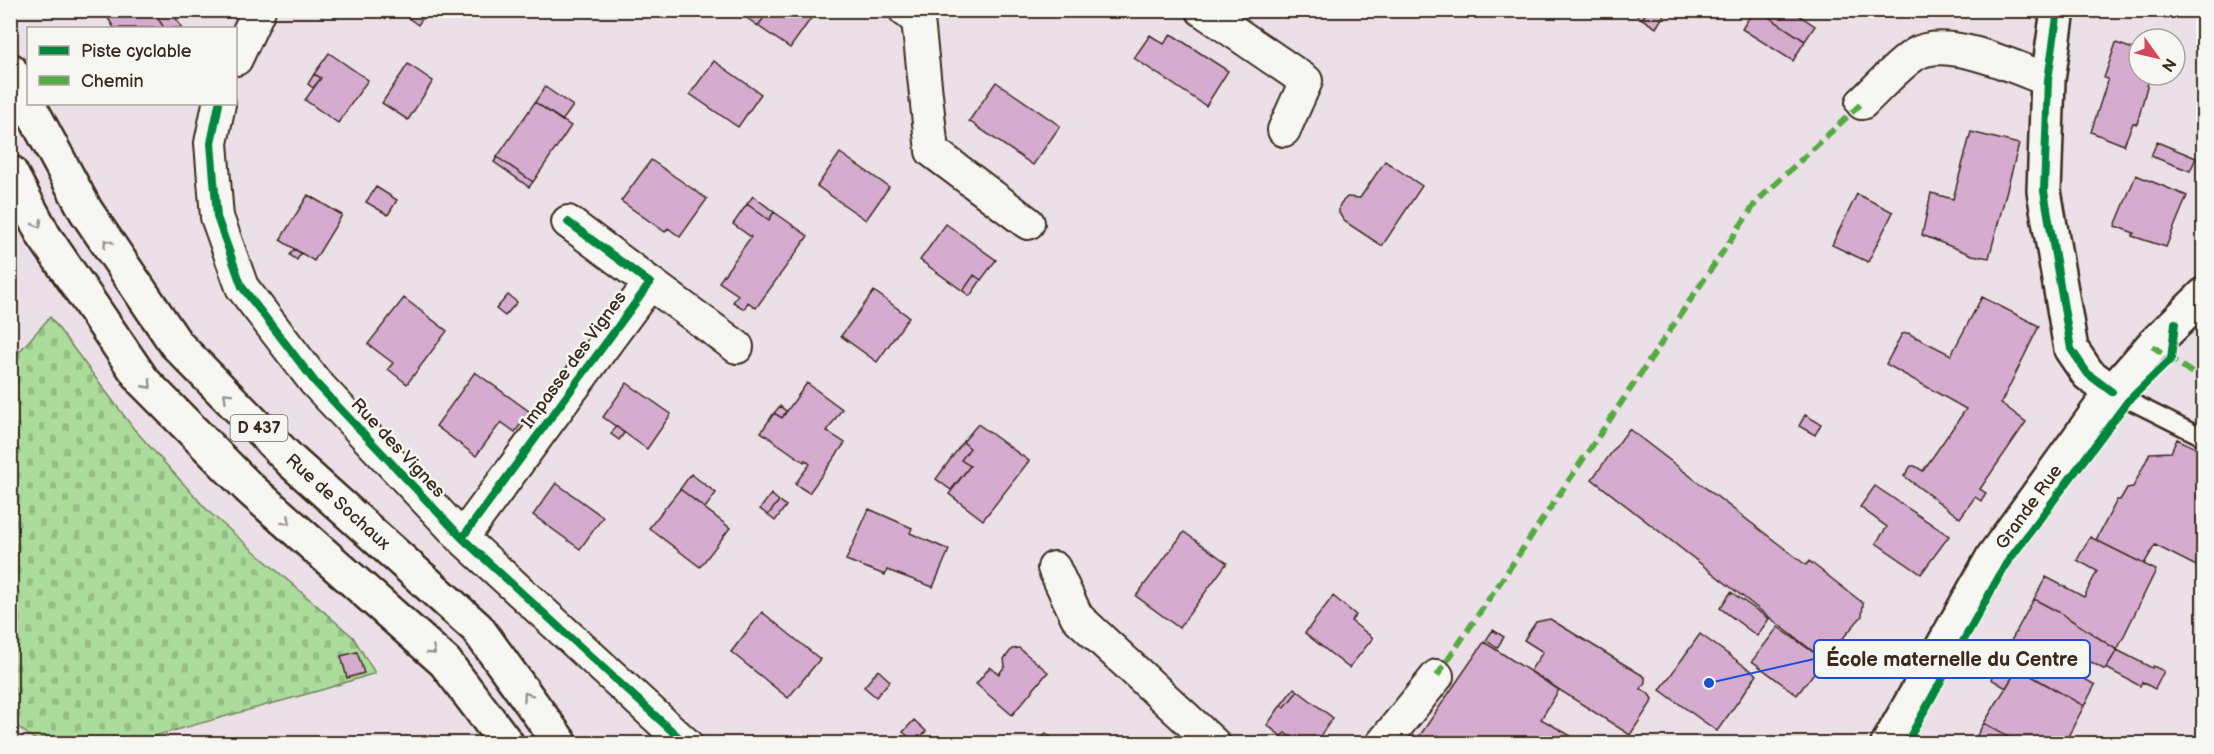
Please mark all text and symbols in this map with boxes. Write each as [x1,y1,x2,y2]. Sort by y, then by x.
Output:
legend [27,27,237,105]
north arrow [2127,27,2187,87]
text: Piste cyclable [81,41,192,62]
text: N [2157,54,2179,75]
text: Chemin [81,71,144,92]
one-way arrow [31,218,42,228]
one-way arrow [103,239,114,250]
street label: Impasse des Vignes [517,287,631,433]
one-way arrow [140,377,151,388]
one-way arrow [223,392,234,402]
street label: Rue des Vignes [347,394,449,502]
road number: D 437 [230,415,288,441]
street label: Rue de Sochaux [282,450,395,555]
street label: Grande Rue [1991,460,2067,553]
one-way arrow [280,514,290,525]
callout: École maternelle du Centre [1814,640,2090,678]
one-way arrow [425,644,436,655]
text: École maternelle du Centre [1826,646,2078,672]
one-way arrow [523,692,534,703]

